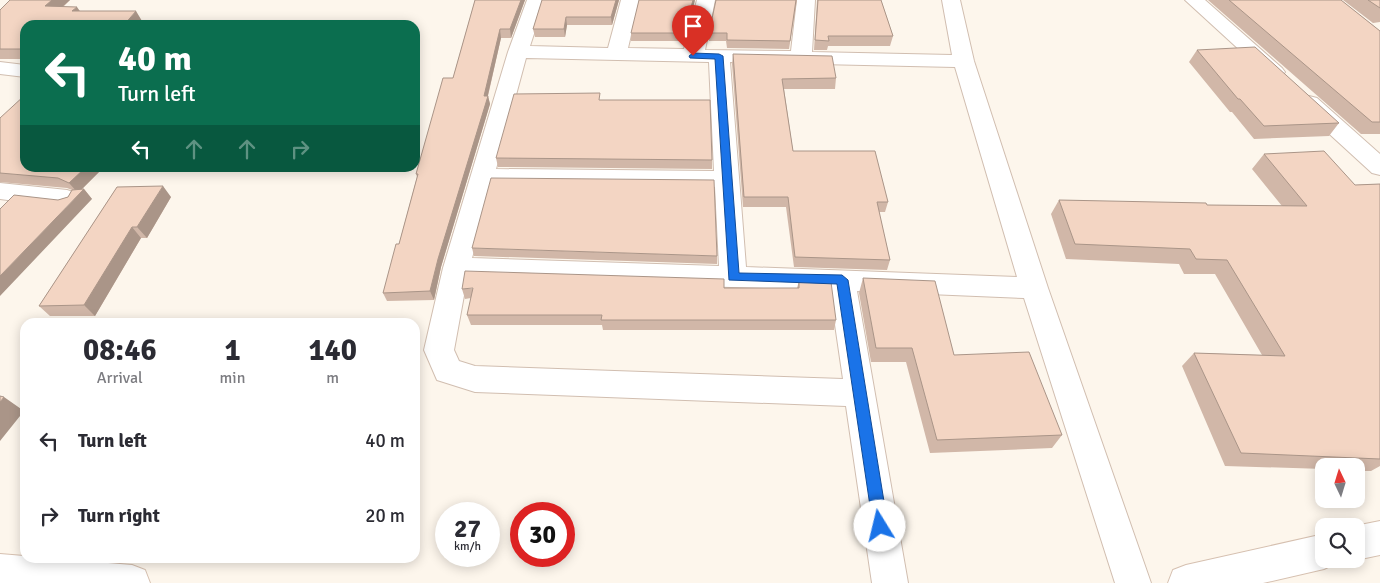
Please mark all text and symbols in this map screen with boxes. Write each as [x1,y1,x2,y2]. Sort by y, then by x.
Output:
pin [672,5,714,56]
icon: arrive [679,12,707,40]
text: 40 m [118,37,192,80]
icon: left [35,40,100,105]
text: Turn left [118,80,196,107]
icon: left [127,135,155,163]
icon: ahead [180,135,208,163]
icon: ahead [233,135,261,163]
icon: right [286,135,314,163]
text: 08:46 [83,332,157,369]
text: 1 [224,332,241,369]
text: 140 [308,332,357,369]
text: Arrival [97,368,143,388]
text: min [220,368,245,388]
text: m [326,368,339,388]
icon: left [35,427,63,455]
text: Turn left [78,429,147,453]
text: 40 m [365,429,405,453]
north arrow [1315,458,1365,508]
map controls [1315,458,1365,568]
position arrow [853,499,905,551]
icon: right [35,502,63,530]
speed limit sign: 30 [510,502,575,567]
text: Turn right [78,504,160,528]
text: 20 m [365,504,405,528]
text: 27 [454,513,481,544]
button: search [1315,518,1365,568]
text: km/h [454,539,481,554]

